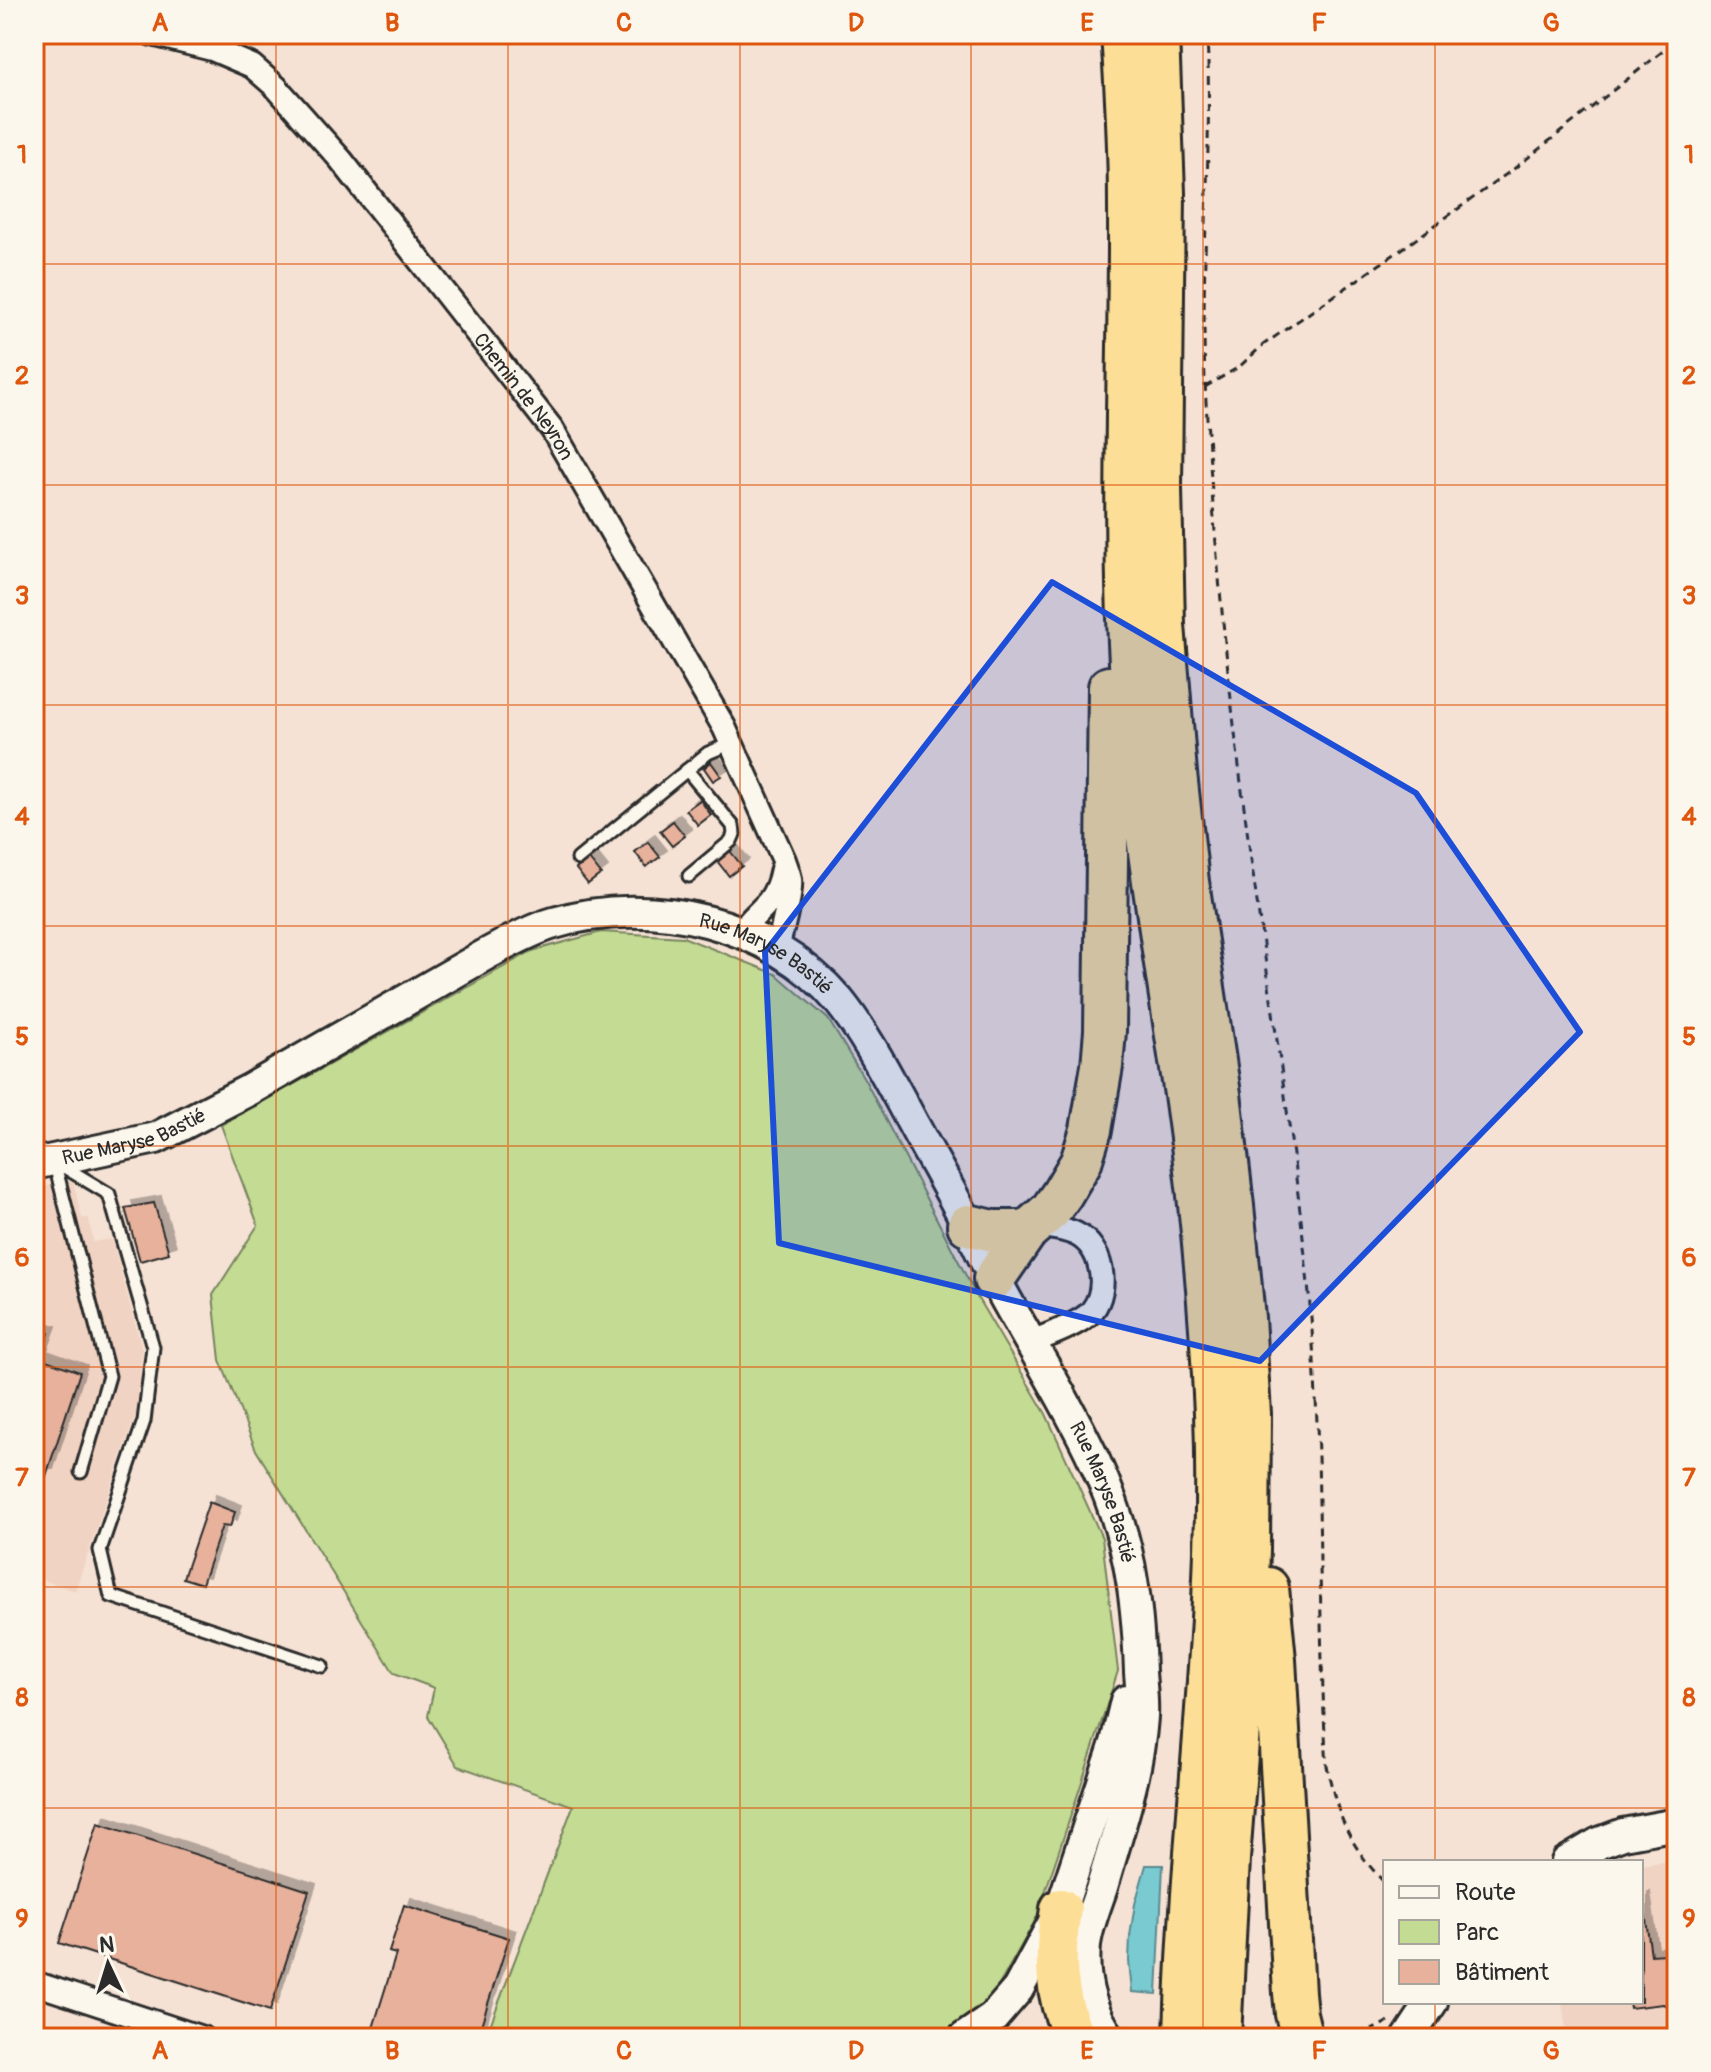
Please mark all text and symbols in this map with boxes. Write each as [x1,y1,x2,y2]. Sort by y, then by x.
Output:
text: A [152,7,169,39]
text: B [385,7,399,39]
text: C [616,7,632,39]
text: D [848,7,864,39]
text: E [1080,7,1094,39]
text: F [1311,7,1327,39]
text: G [1542,7,1560,39]
text: 1 [17,139,27,171]
text: 1 [1684,139,1694,171]
street label: Chemin de Neyron [468,328,579,465]
text: 2 [15,360,29,392]
text: 2 [1682,360,1696,392]
text: 3 [15,580,29,612]
text: 3 [1682,580,1696,612]
text: 4 [14,801,30,833]
text: 4 [1681,801,1697,833]
street label: Rue Maryse Bastié [697,908,838,1000]
text: 5 [15,1021,29,1053]
text: 5 [1682,1021,1696,1053]
street label: Rue Maryse Bastié [60,1102,210,1171]
text: 6 [14,1242,30,1274]
text: 6 [1681,1242,1697,1274]
street label: Rue Maryse Bastié [1064,1417,1141,1565]
text: 7 [15,1462,29,1494]
text: 7 [1682,1462,1696,1494]
text: 8 [15,1682,29,1714]
text: 8 [1682,1682,1696,1714]
legend [1383,1860,1643,2004]
text: Route [1455,1878,1516,1907]
text: 9 [15,1903,29,1935]
text: 9 [1682,1903,1696,1935]
text: Parc [1455,1918,1499,1947]
north arrow [68,1924,148,2004]
text: N [98,1931,115,1960]
text: Bâtiment [1455,1958,1549,1987]
text: A [152,2035,169,2067]
text: B [385,2035,399,2067]
text: C [616,2035,632,2067]
text: D [848,2035,864,2067]
text: E [1080,2035,1094,2067]
text: F [1311,2035,1327,2067]
text: G [1542,2035,1560,2067]

